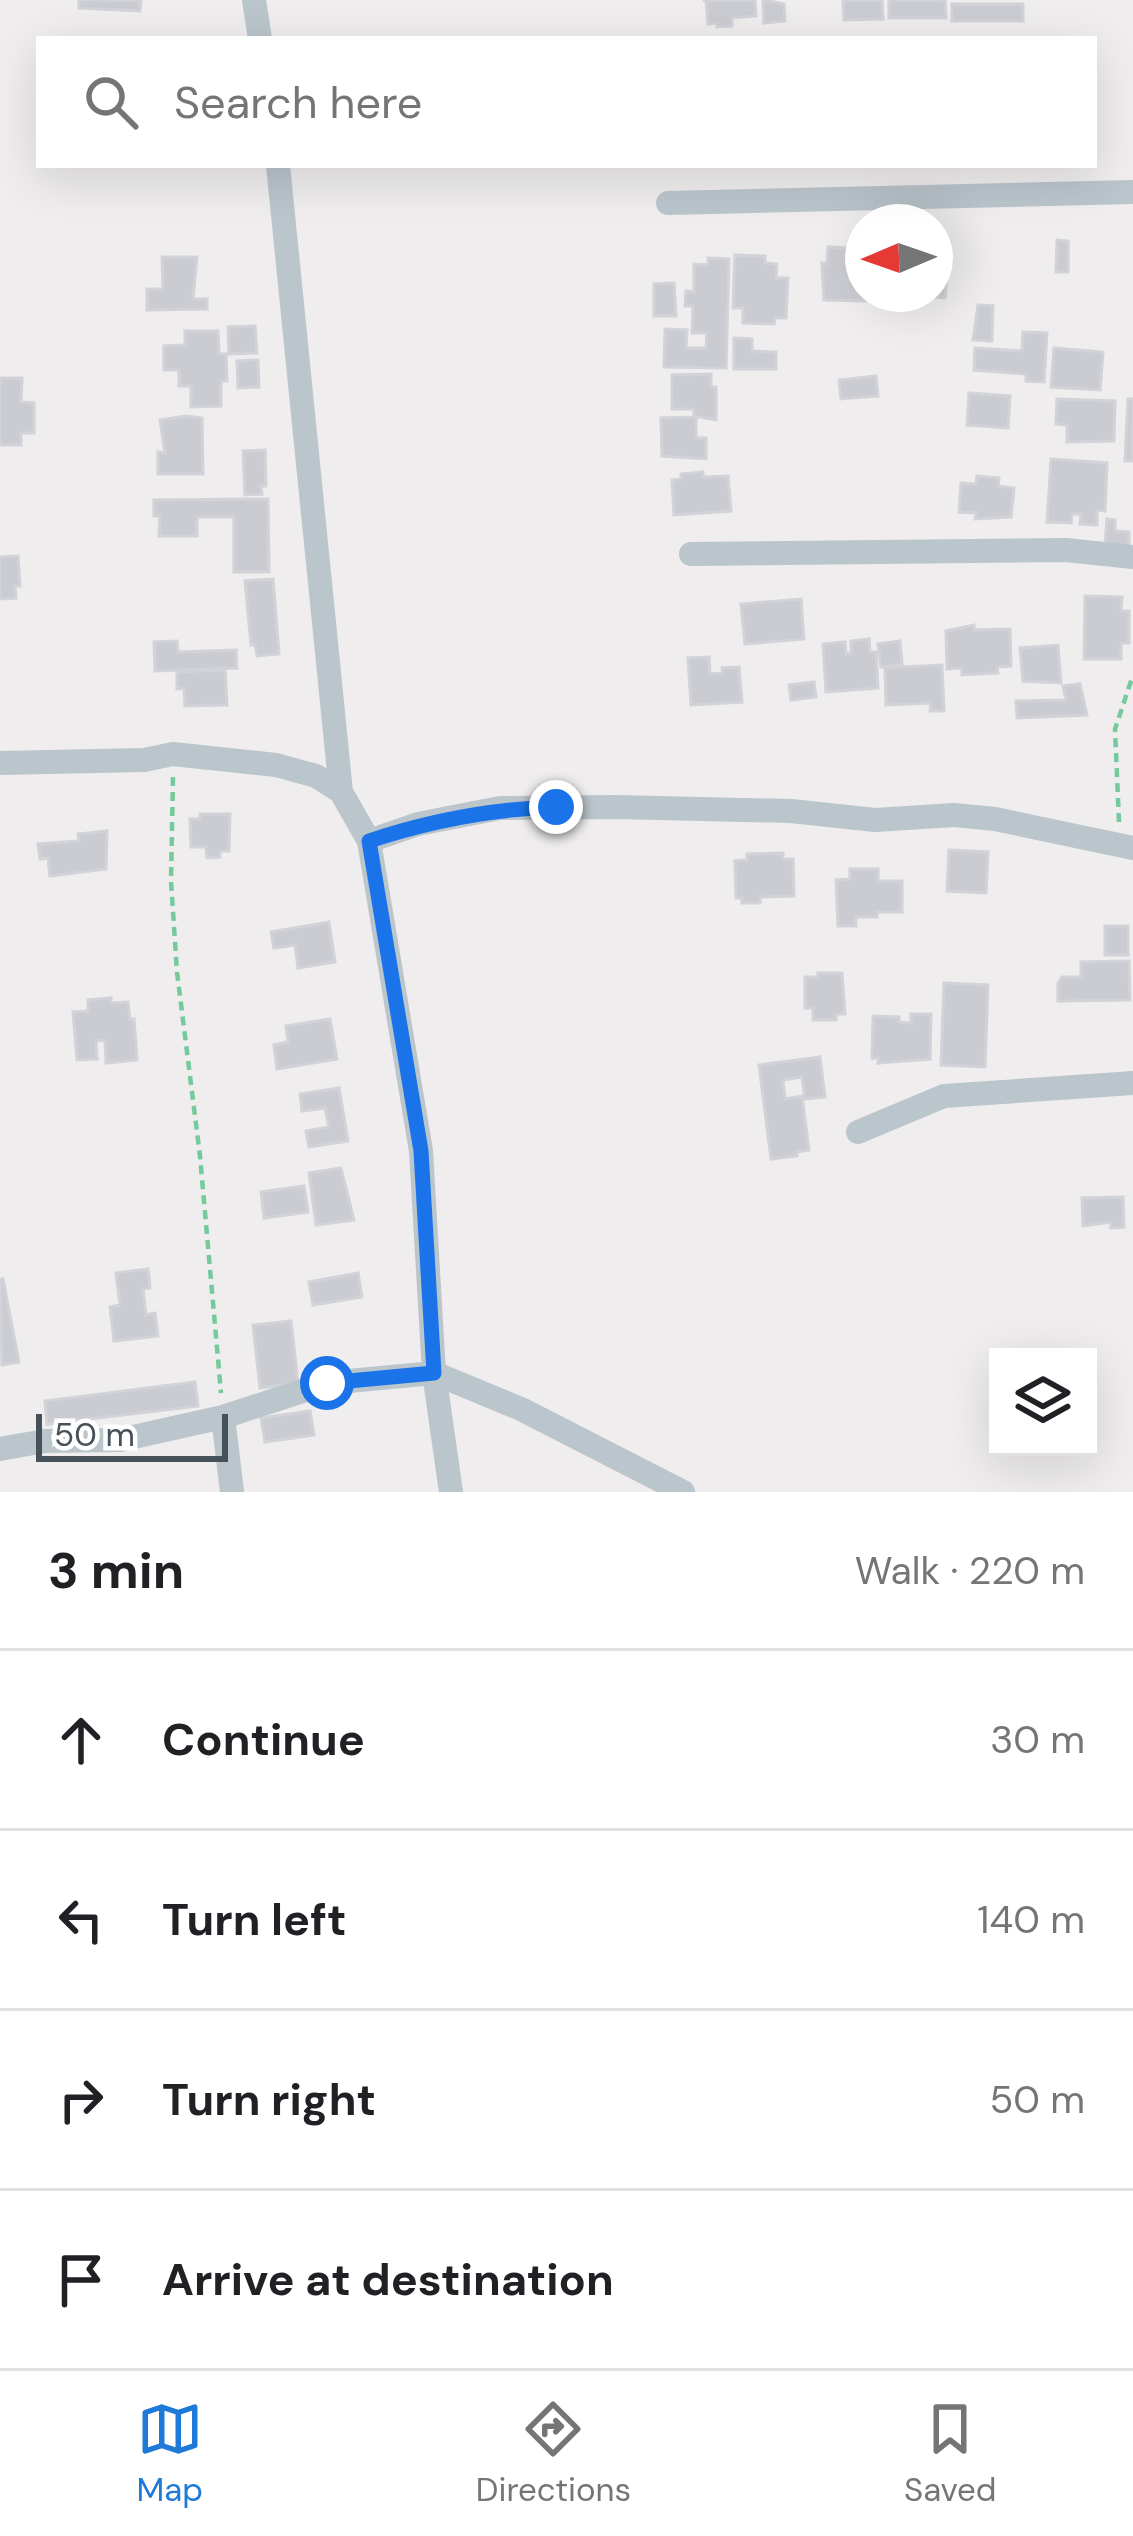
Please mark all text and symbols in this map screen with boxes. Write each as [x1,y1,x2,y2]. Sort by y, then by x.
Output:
search box [36,36,1097,168]
icon: search [78,69,144,135]
text: Search here [174,73,422,132]
north arrow [845,204,953,312]
route end [529,780,583,834]
map controls [989,1348,1097,1456]
button: layers [989,1348,1097,1456]
route start [300,1356,354,1410]
scale bar [36,1408,228,1461]
text: 50 m [54,1413,135,1456]
text: 3 min [48,1537,184,1604]
text: Walk · 220 m [855,1545,1085,1596]
icon: ahead [48,1707,114,1773]
text: Continue [162,1710,365,1769]
text: 30 m [990,1714,1085,1765]
icon: left [48,1887,114,1953]
text: Turn left [162,1890,346,1949]
text: 140 m [977,1894,1085,1945]
icon: right [48,2067,114,2133]
text: Turn right [162,2070,376,2129]
text: 50 m [989,2074,1085,2125]
icon: arrive [48,2247,114,2313]
text: Arrive at destination [162,2250,614,2309]
tab: Map [136,2396,203,2511]
tab: Directions [476,2396,631,2511]
tab: Saved [904,2396,997,2511]

